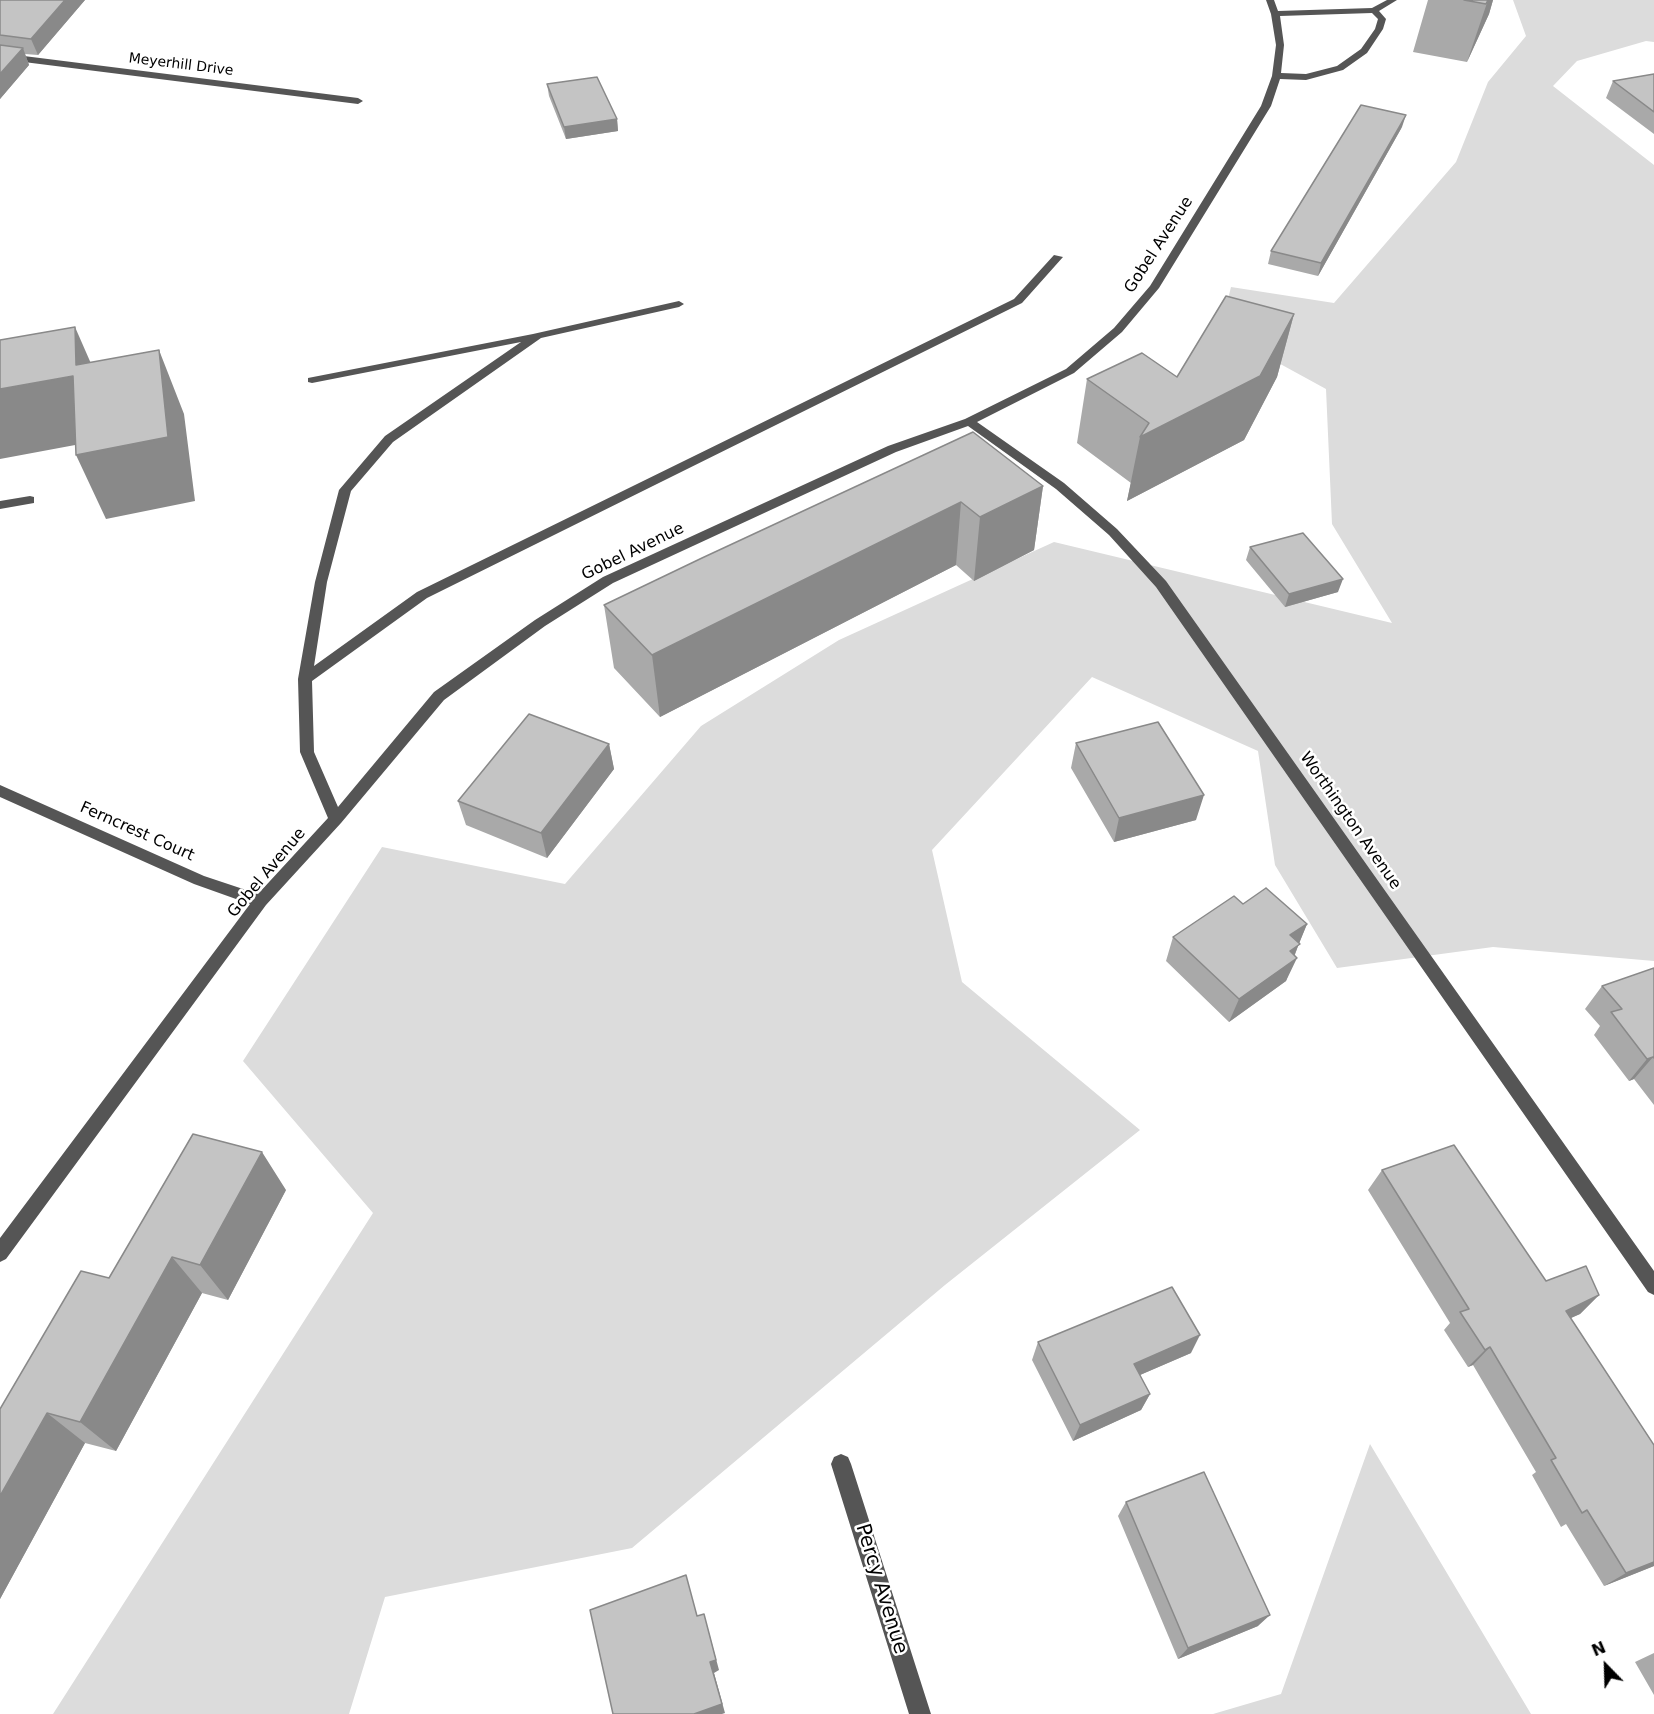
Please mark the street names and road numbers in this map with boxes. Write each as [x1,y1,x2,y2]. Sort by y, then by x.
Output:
street label: Meyerhill Drive [128,50,234,80]
street label: Gobel Avenue [1121,193,1197,297]
street label: Gobel Avenue [579,519,687,585]
street label: Worthington Avenue [1295,749,1405,893]
street label: Ferncrest Court [77,798,197,866]
street label: Gobel Avenue [224,824,310,922]
street label: Percy Avenue [850,1521,912,1657]

